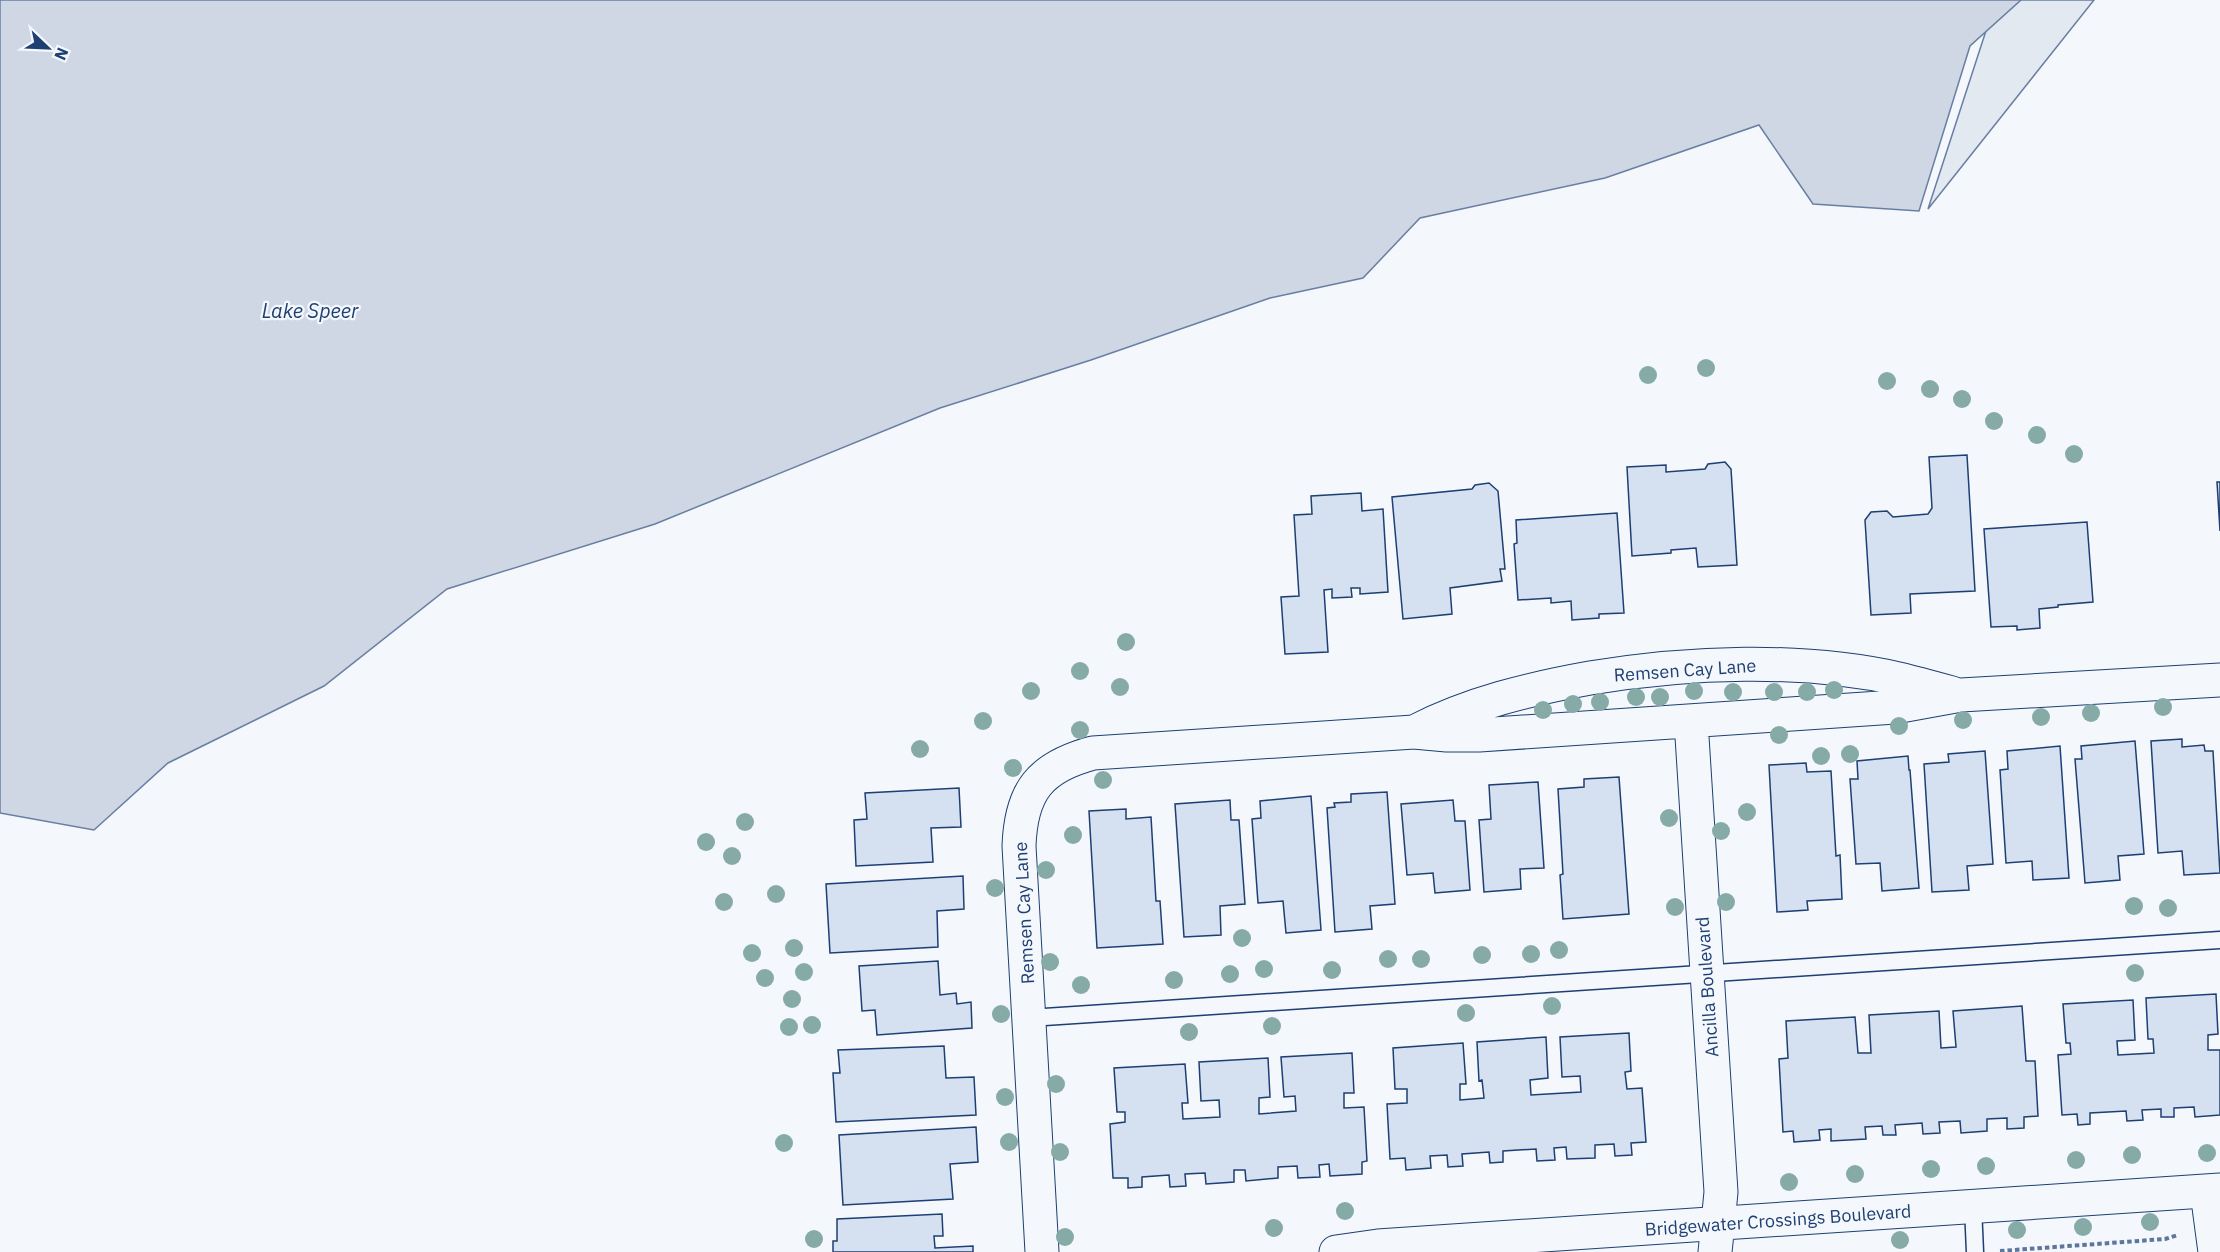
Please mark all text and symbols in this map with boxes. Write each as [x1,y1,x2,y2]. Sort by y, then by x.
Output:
north arrow [18,18,78,78]
text: N [50,45,73,63]
water label: Lake Speer [262,297,359,324]
street label: Remsen Cay Lane [1613,654,1757,686]
street label: Remsen Cay Lane [1009,841,1039,985]
street label: Ancilla Boulevard [1691,916,1723,1058]
street label: Bridgewater Crossings Boulevard [1644,1199,1912,1241]

